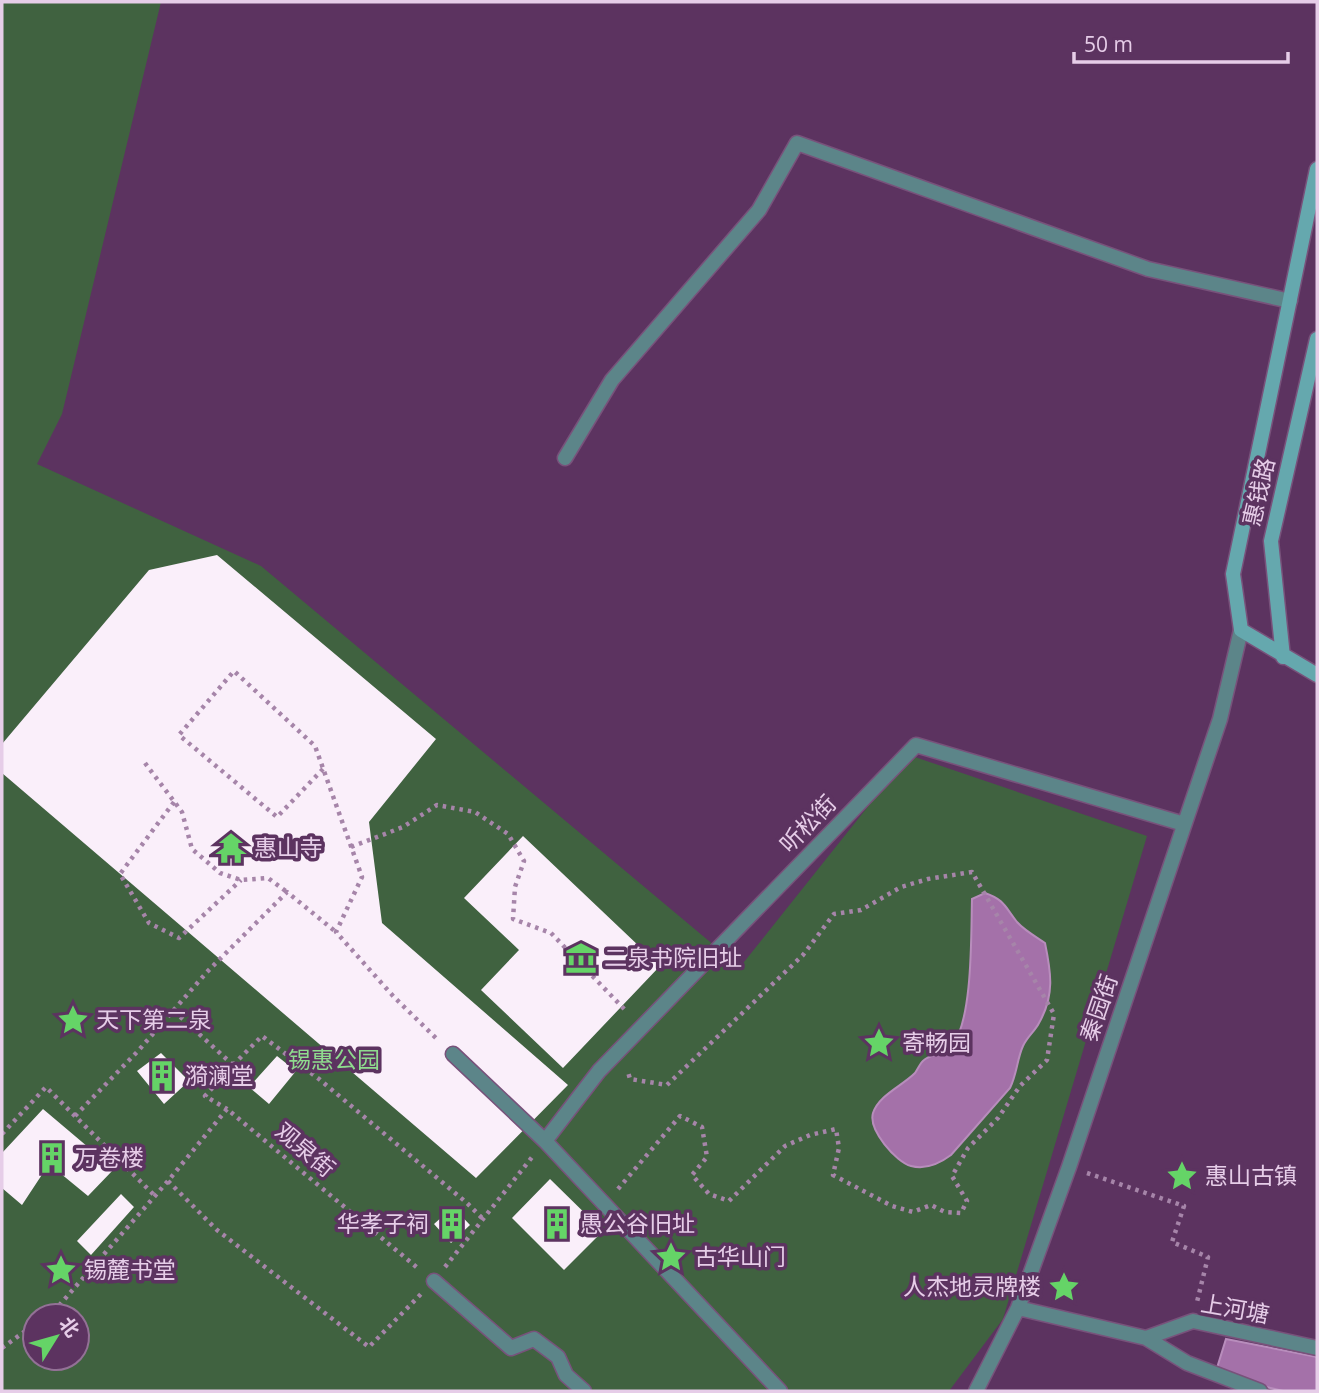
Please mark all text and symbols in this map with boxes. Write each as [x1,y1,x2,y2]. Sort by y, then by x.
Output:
scale bar [1074,21,1288,65]
text: 50 m [1084,30,1133,58]
street label: 惠钱路 [1235,455,1281,529]
street label: 听松街 [772,787,843,859]
temple icon: 惠山寺 [214,831,248,865]
place label: 惠山寺 [254,831,323,863]
museum icon: 二泉书院旧址 [564,941,598,975]
place label: 二泉书院旧址 [604,941,742,973]
street label: 秦园街 [1072,970,1124,1046]
place icon: 天下第二泉 [56,1003,90,1037]
place label: 天下第二泉 [96,1003,211,1035]
place icon: 寄畅园 [862,1026,896,1060]
place label: 寄畅园 [902,1026,971,1058]
park label: 锡惠公园 [288,1043,380,1075]
building icon: 漪澜堂 [145,1059,179,1093]
place label: 漪澜堂 [185,1059,254,1091]
street label: 观泉街 [269,1115,342,1184]
building icon: 万卷楼 [35,1141,69,1175]
place label: 万卷楼 [75,1141,144,1173]
place icon: 惠山古镇 [1165,1159,1199,1193]
place label: 惠山古镇 [1205,1159,1297,1191]
place label: 华孝子祠 [337,1207,429,1239]
building icon: 华孝子祠 [435,1207,469,1241]
building icon: 愚公谷旧址 [540,1207,574,1241]
place label: 愚公谷旧址 [580,1207,695,1239]
place icon: 古华山门 [654,1240,688,1274]
place label: 古华山门 [694,1240,786,1272]
place icon: 锡麓书堂 [44,1253,78,1287]
place label: 锡麓书堂 [84,1253,176,1285]
place label: 人杰地灵牌楼 [903,1270,1041,1302]
place icon: 人杰地灵牌楼 [1047,1270,1081,1304]
street label: 上河塘 [1198,1286,1272,1330]
north arrow [21,1302,91,1372]
text: 北 [53,1311,86,1342]

